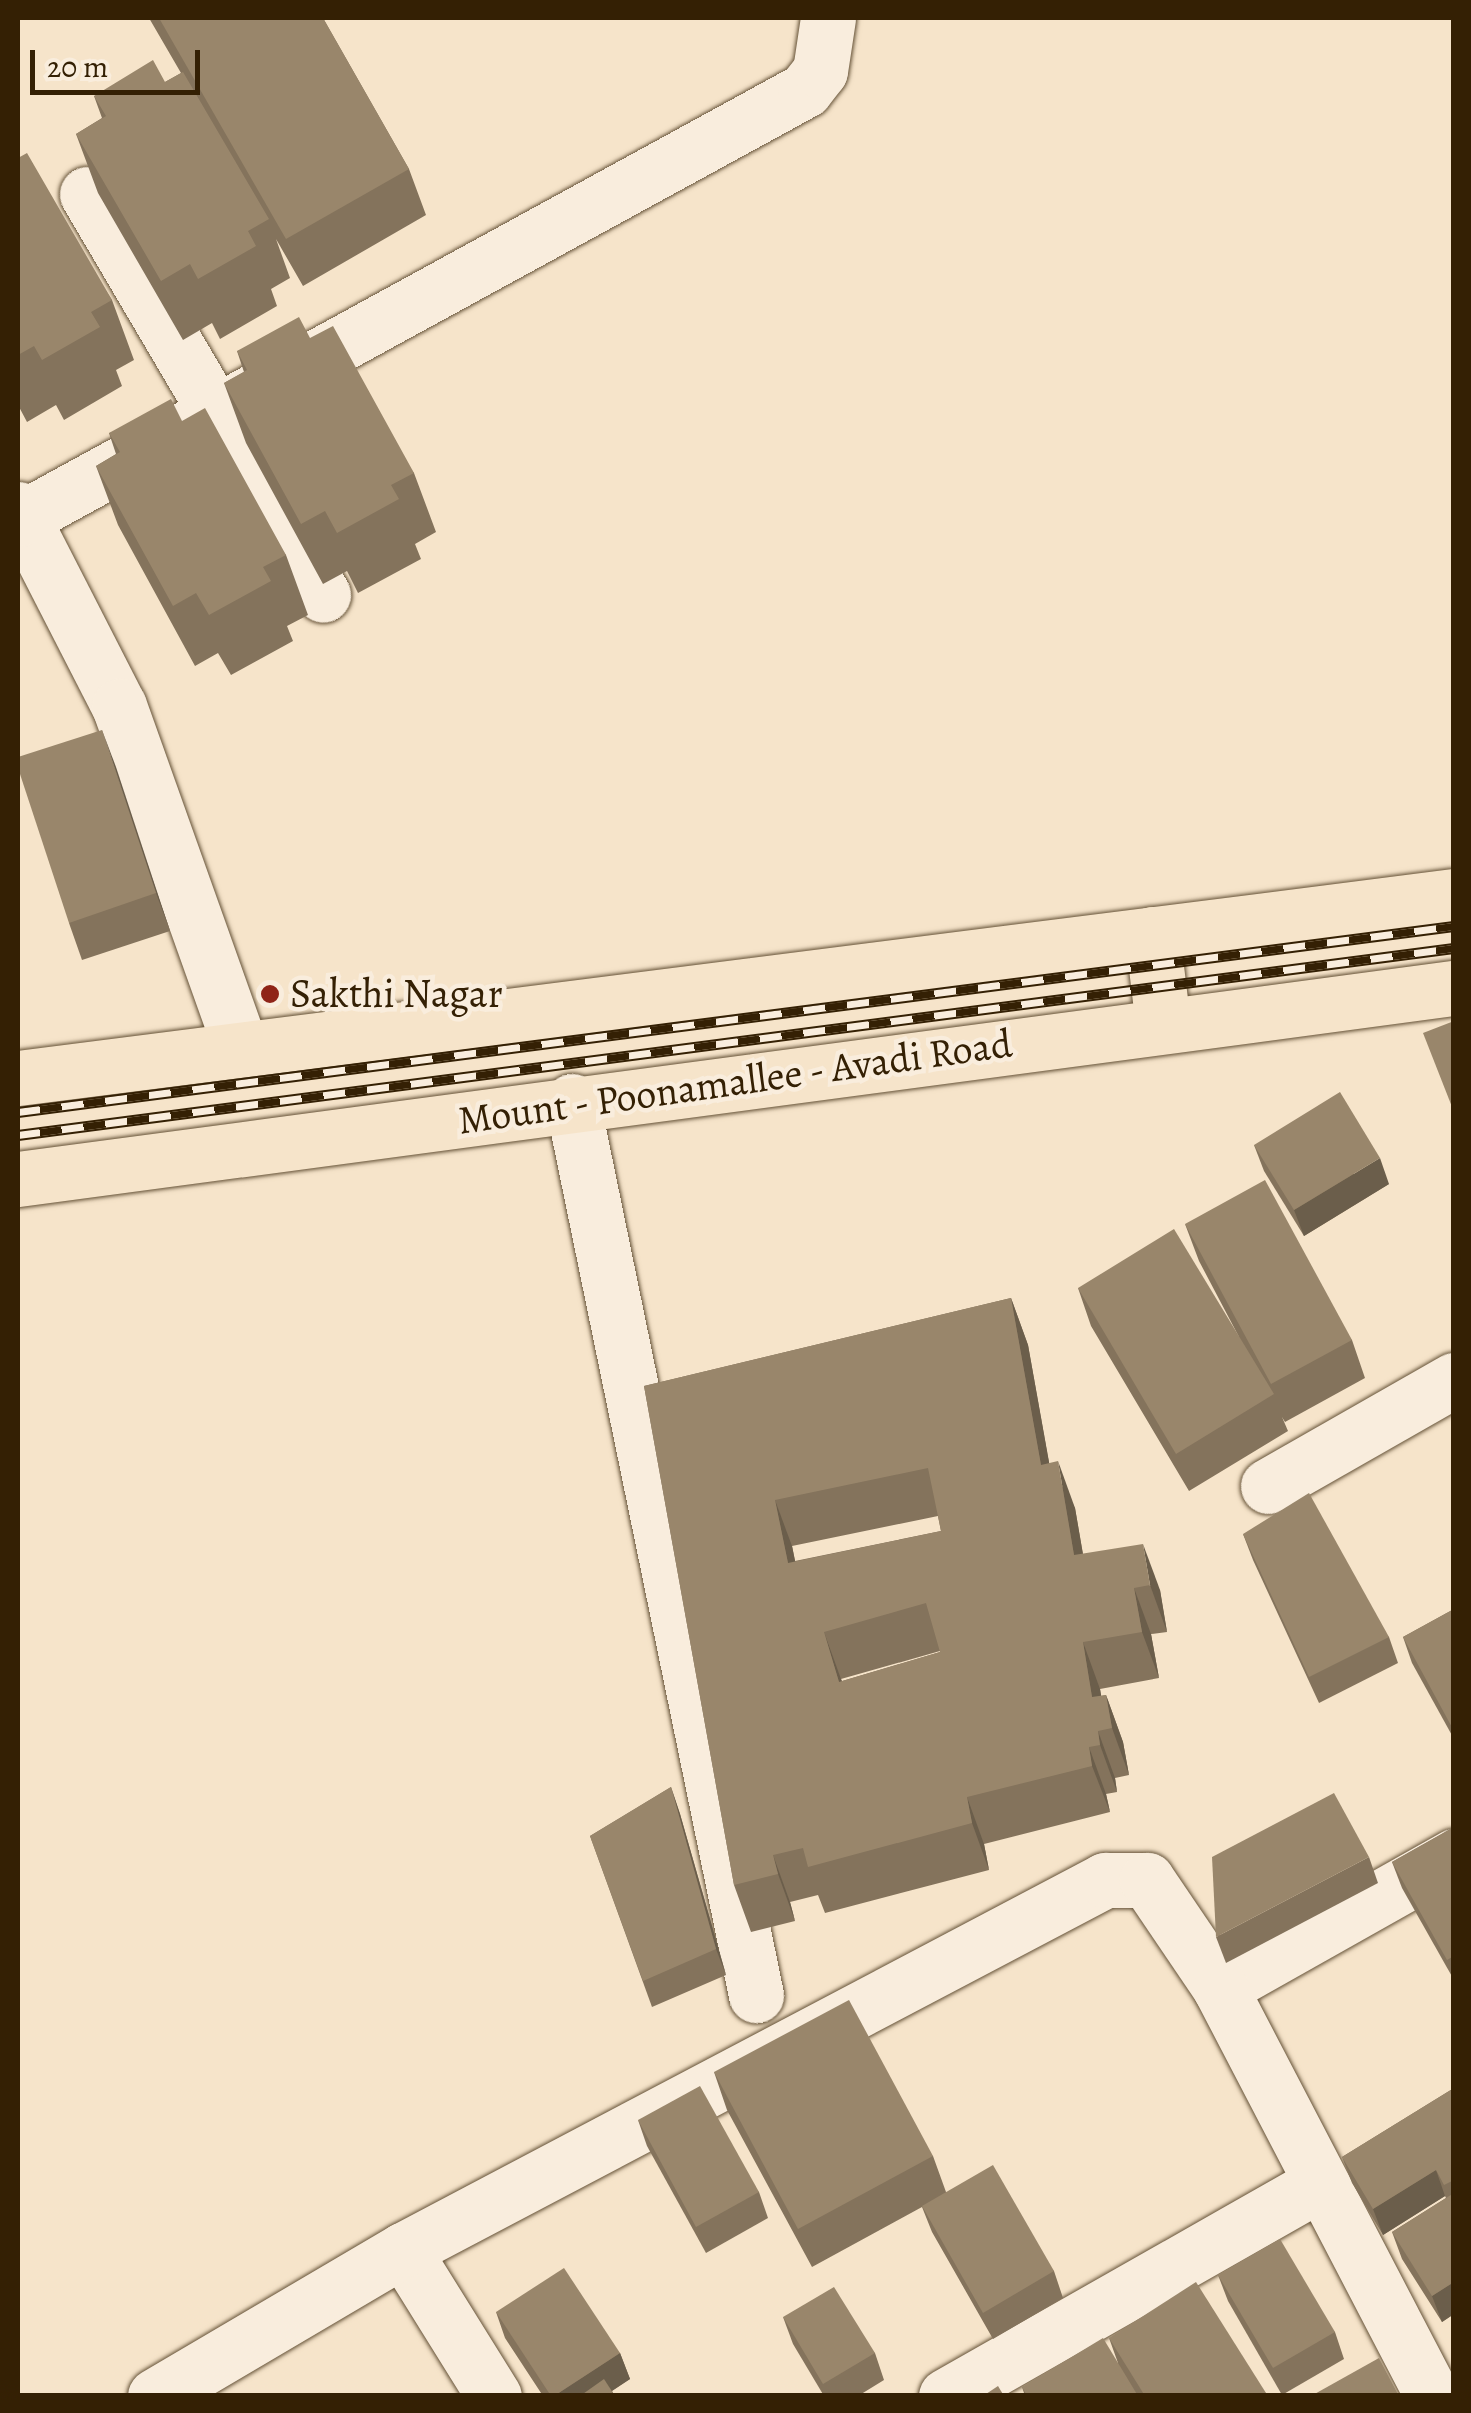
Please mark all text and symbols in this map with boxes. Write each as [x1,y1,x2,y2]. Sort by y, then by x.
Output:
scale bar [35,30,205,92]
text: 20 m [47,47,108,87]
place label: Sakthi Nagar [290,970,503,1018]
marker: Sakthi Nagar [259,983,281,1005]
street label: Mount - Poonamallee - Avadi Road [453,1019,1017,1145]

